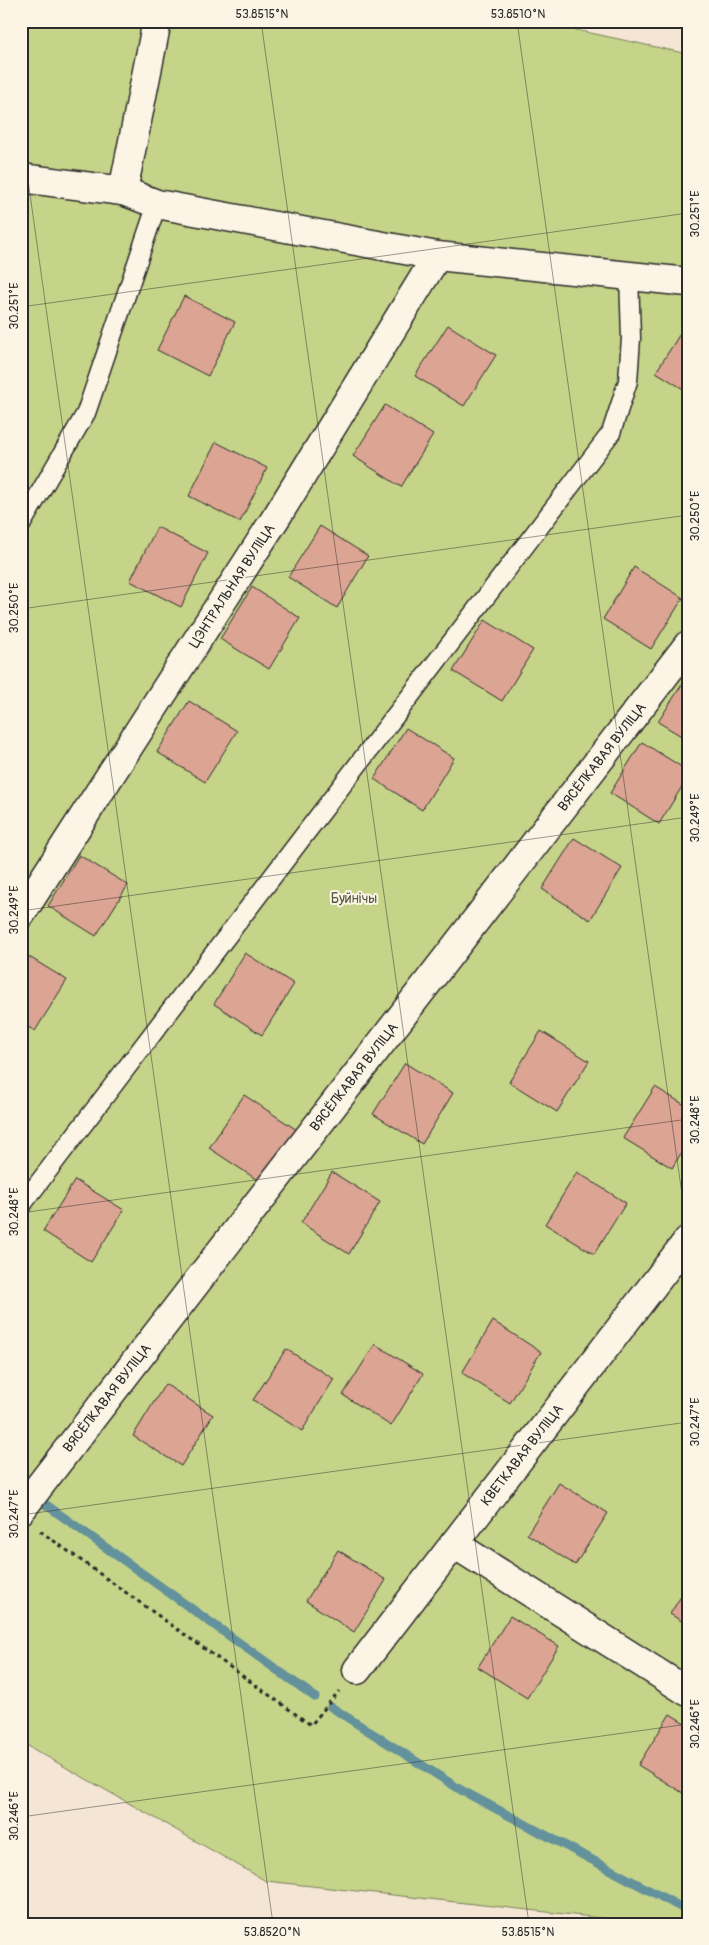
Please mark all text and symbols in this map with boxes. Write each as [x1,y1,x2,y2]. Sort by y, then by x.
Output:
text: 53.8515°N [236,7,288,22]
text: 53.8510°N [491,7,545,22]
text: 30.251°E [688,191,703,237]
text: 30.251°E [7,283,22,329]
text: 30.250°E [688,491,703,541]
street label: ЦЭНТРАЛЬНАЯ ВУЛІЦА [185,521,279,651]
text: 30.250°E [7,583,22,633]
street label: ВЯСЁЛКАВАЯ ВУЛІЦА [554,699,650,815]
text: 30.249°E [688,794,703,842]
text: 30.249°E [7,886,22,934]
park label: Буйнічы [331,890,377,907]
street label: ВЯСЁЛКАВАЯ ВУЛІЦА [306,1019,402,1135]
text: 30.248°E [688,1096,703,1144]
text: 30.248°E [7,1188,22,1236]
street label: ВЯСЁЛКАВАЯ ВУЛІЦА [59,1340,155,1456]
text: 30.247°E [688,1397,703,1447]
street label: КВЕТКАВАЯ ВУЛІЦА [477,1401,567,1509]
text: 30.247°E [7,1489,22,1539]
text: 30.246°E [688,1699,703,1749]
text: 30.246°E [7,1791,22,1841]
text: 53.8520°N [244,1925,300,1940]
text: 53.8515°N [502,1925,554,1940]

